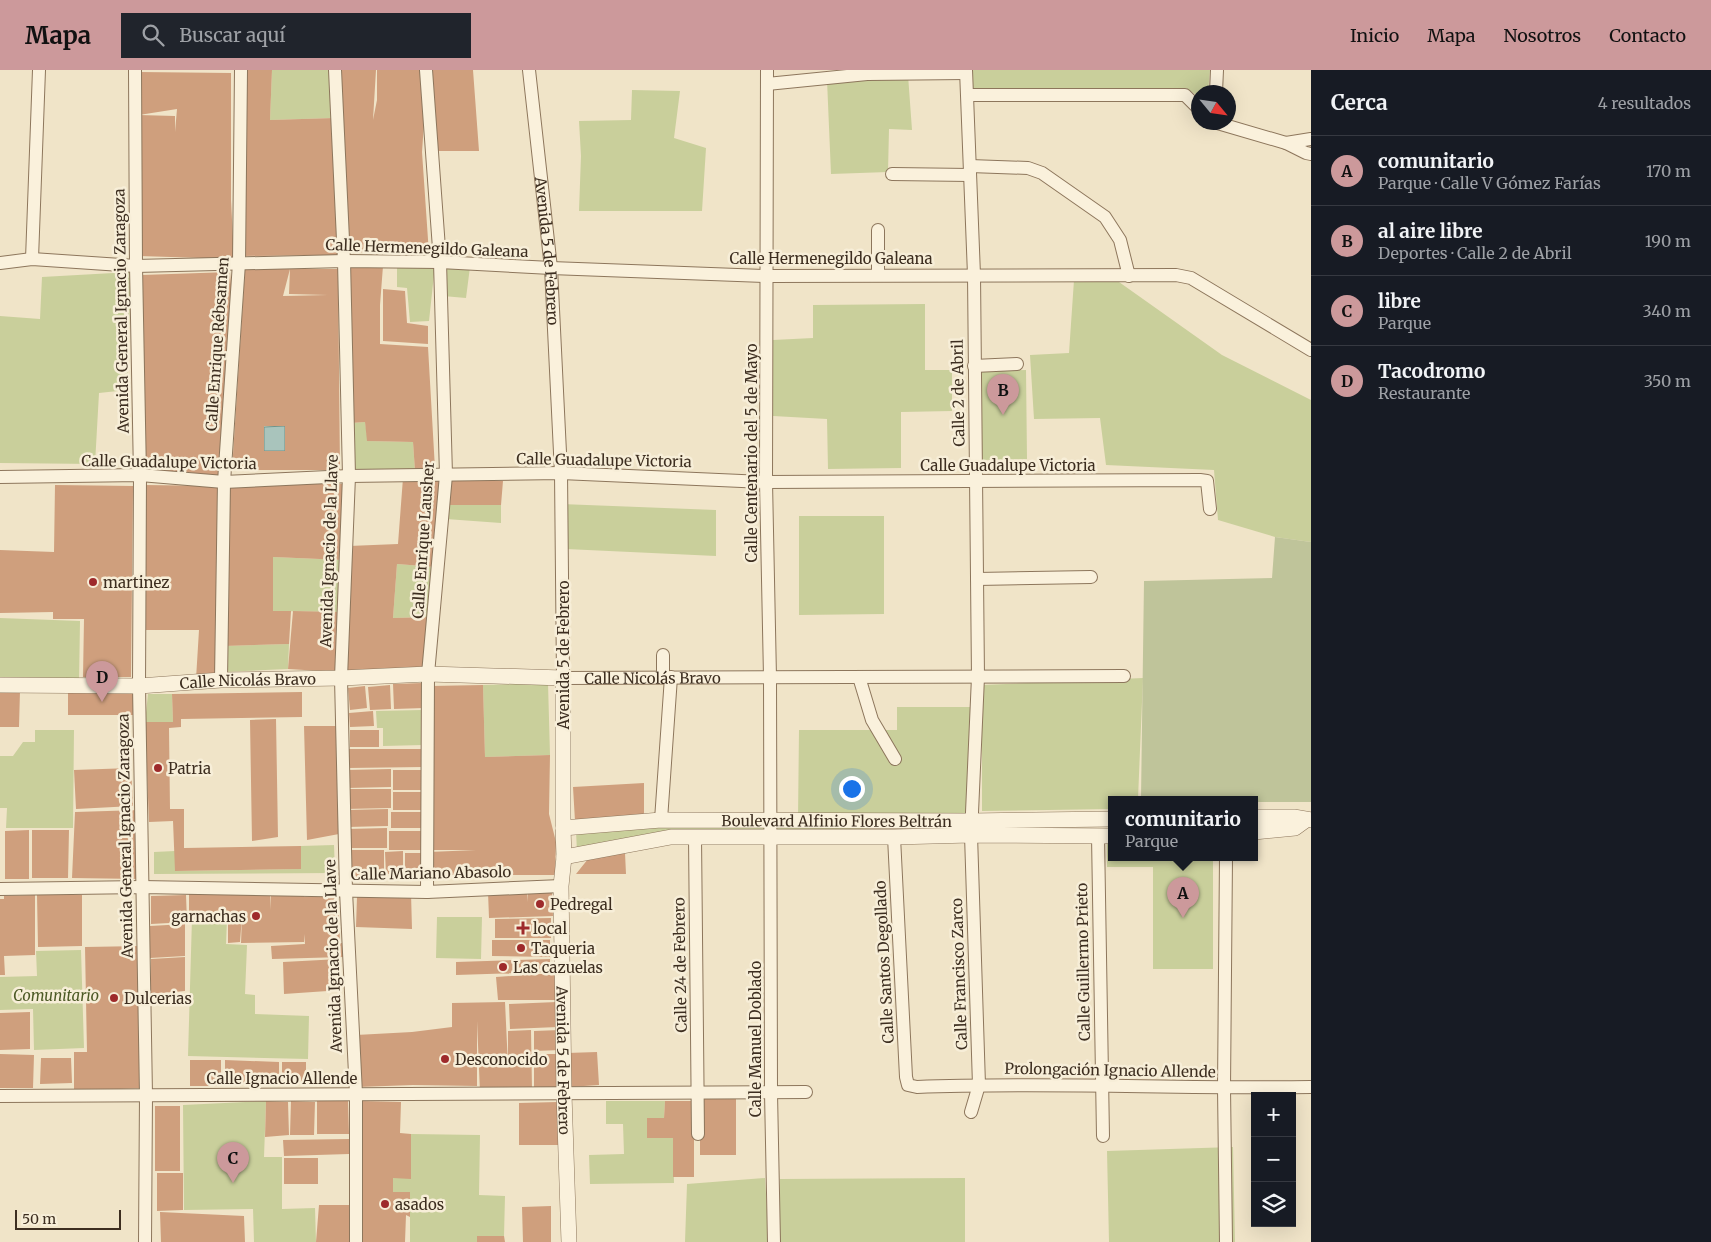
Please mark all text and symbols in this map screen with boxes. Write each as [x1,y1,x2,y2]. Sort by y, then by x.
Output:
search box [121,13,471,58]
text: Mapa [25,20,91,51]
icon: search [139,21,167,49]
text: Buscar aquí [179,23,285,47]
text: Inicio [1350,24,1399,47]
text: Mapa [1427,24,1476,47]
text: Nosotros [1504,24,1581,47]
text: Contacto [1609,24,1686,47]
north arrow [1191,85,1236,130]
text: Cerca [1331,89,1388,116]
text: 4 resultados [1598,93,1691,113]
text: comunitario [1378,149,1494,173]
text: A [1341,161,1353,181]
text: 170 m [1646,161,1691,181]
text: Parque · Calle V Gómez Farías [1378,173,1601,193]
street label: Avenida 5 de Febrero [531,175,563,326]
street label: Avenida General Ignacio Zaragoza [109,188,133,435]
text: al aire libre [1378,219,1483,243]
text: B [1341,231,1353,251]
text: 190 m [1645,231,1691,251]
street label: Calle Hermenegildo Galeana [325,235,529,261]
text: Deportes · Calle 2 de Abril [1378,243,1572,263]
street label: Calle Hermenegildo Galeana [729,249,933,268]
street label: Calle Enrique Rébsamen [201,256,233,432]
text: libre [1378,289,1421,313]
text: C [1342,301,1352,321]
text: 340 m [1642,301,1691,321]
text: Parque [1378,313,1431,333]
street label: Calle 2 de Abril [948,339,968,447]
street label: Calle Centenario del 5 de Mayo [742,343,761,563]
text: Tacodromo [1378,359,1485,383]
text: D [1341,371,1353,391]
text: 350 m [1644,371,1691,391]
pin: B [987,374,1019,415]
text: Restaurante [1378,383,1470,403]
street label: Calle Guadalupe Victoria [516,449,692,471]
street label: Calle Guadalupe Victoria [81,451,257,473]
street label: Avenida Ignacio de la Llave [316,454,342,649]
street label: Calle Guadalupe Victoria [920,456,1096,475]
street label: Calle Enrique Lausher [408,460,438,619]
place label: martinez [103,573,169,592]
marker: martinez [87,576,99,588]
street label: Avenida 5 de Febrero [554,580,573,730]
pin: D [86,661,118,702]
street label: Calle Nicolás Bravo [584,668,721,687]
street label: Calle Nicolás Bravo [179,669,316,692]
street label: Avenida General Ignacio Zaragoza [113,713,137,960]
place label: Patria [168,759,211,778]
marker: Patria [152,762,164,774]
your location [839,776,865,802]
popup [1108,796,1258,861]
text: comunitario [1125,807,1241,831]
street label: Boulevard Alfinio Flores Beltrán [721,811,952,830]
text: Parque [1125,831,1178,851]
street label: Avenida Ignacio de la Llave [320,859,346,1054]
street label: Calle Mariano Abasolo [351,862,512,884]
pin: A [1167,877,1199,918]
street label: Calle Santos Degollado [870,880,898,1044]
street label: Calle Guillermo Prieto [1072,883,1094,1041]
place label: Pedregal [550,895,613,914]
street label: Calle 24 de Febrero [669,897,691,1033]
street label: Calle Francisco Zarco [947,897,971,1050]
marker: Pedregal [534,898,546,910]
place label: garnachas [171,907,246,926]
marker: garnachas [250,910,262,922]
place label: local [533,919,567,938]
marker: local [517,922,529,934]
place label: Taqueria [531,939,595,958]
marker: Taqueria [515,942,527,954]
place label: Las cazuelas [513,958,603,977]
marker: Las cazuelas [497,961,509,973]
street label: Calle Manuel Doblado [746,961,765,1117]
street label: Avenida 5 de Febrero [553,985,575,1135]
park label: Comunitario [13,986,99,1005]
place label: Dulcerias [124,989,192,1008]
marker: Dulcerias [108,992,120,1004]
place label: Desconocido [455,1050,548,1069]
marker: Desconocido [439,1053,451,1065]
street label: Prolongación Ignacio Allende [1004,1059,1216,1081]
street label: Calle Ignacio Allende [207,1069,358,1088]
map controls [1251,1092,1296,1227]
button: + [1251,1092,1296,1137]
button: − [1251,1137,1296,1182]
pin: C [217,1142,249,1183]
button: layers [1251,1182,1296,1227]
place label: asados [395,1195,444,1214]
marker: asados [379,1198,391,1210]
scale bar [15,1207,121,1230]
text: 50 m [22,1210,56,1228]

